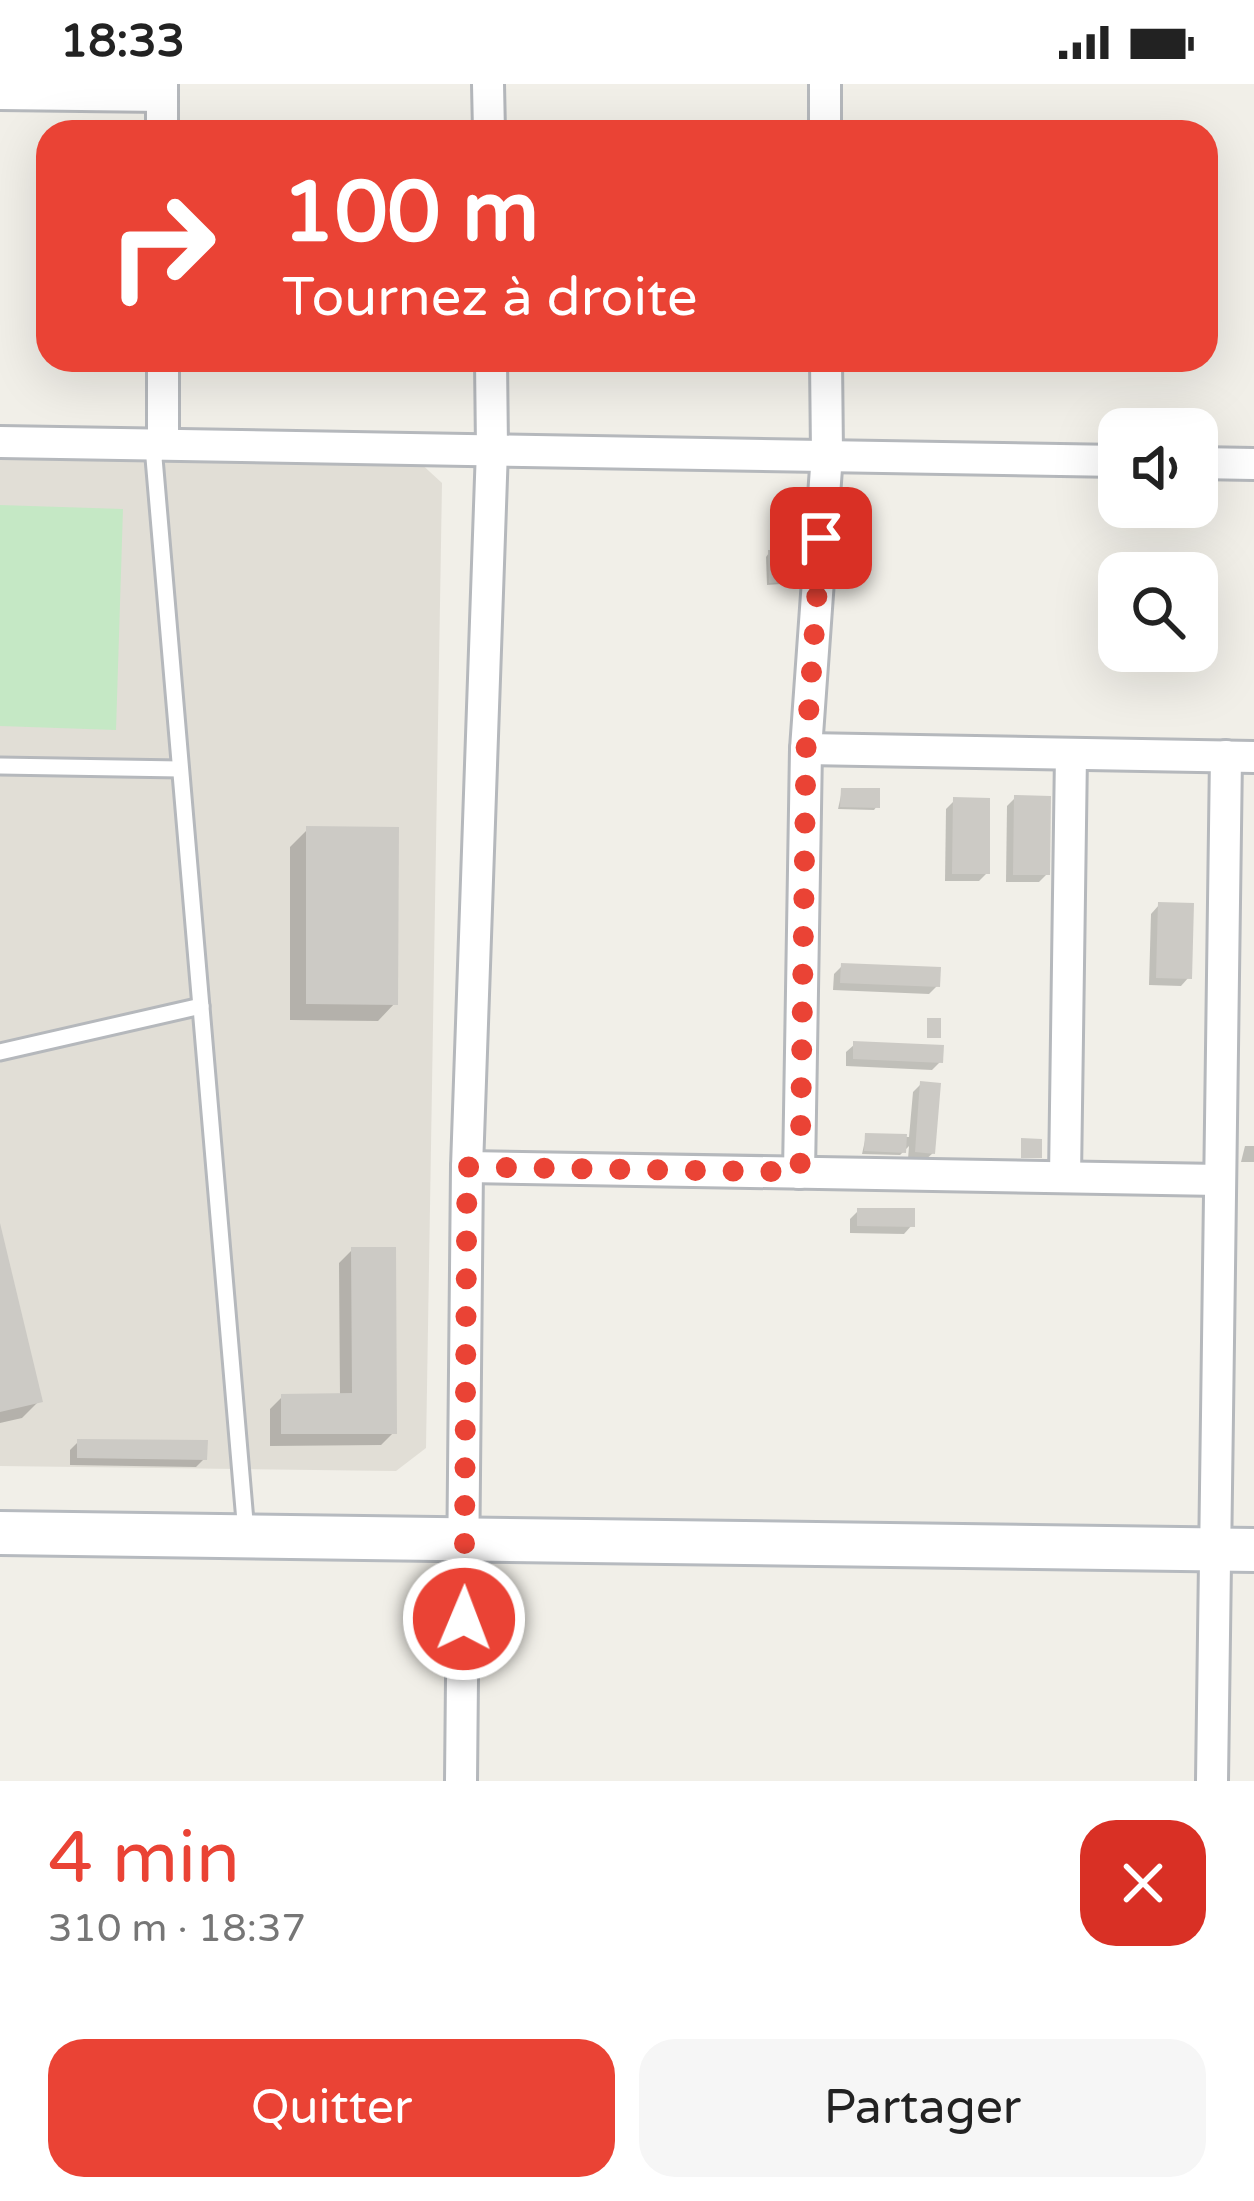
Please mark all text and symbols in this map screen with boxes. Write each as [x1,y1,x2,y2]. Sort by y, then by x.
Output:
text: 18:33 [60,15,185,69]
text: 100 m [282,163,539,264]
icon: right [84,168,240,324]
text: Tournez à droite [282,265,698,330]
map controls [1098,408,1218,672]
button: sound [1098,408,1218,528]
pin [770,487,872,589]
icon: arrive [788,505,854,571]
button: search [1098,552,1218,672]
position arrow [401,1556,527,1682]
text: 4 min [48,1816,240,1903]
button: close [1080,1820,1206,1946]
text: 310 m · 18:37 [48,1905,306,1952]
button: Quitter [48,2039,615,2177]
button: Partager [639,2039,1206,2177]

